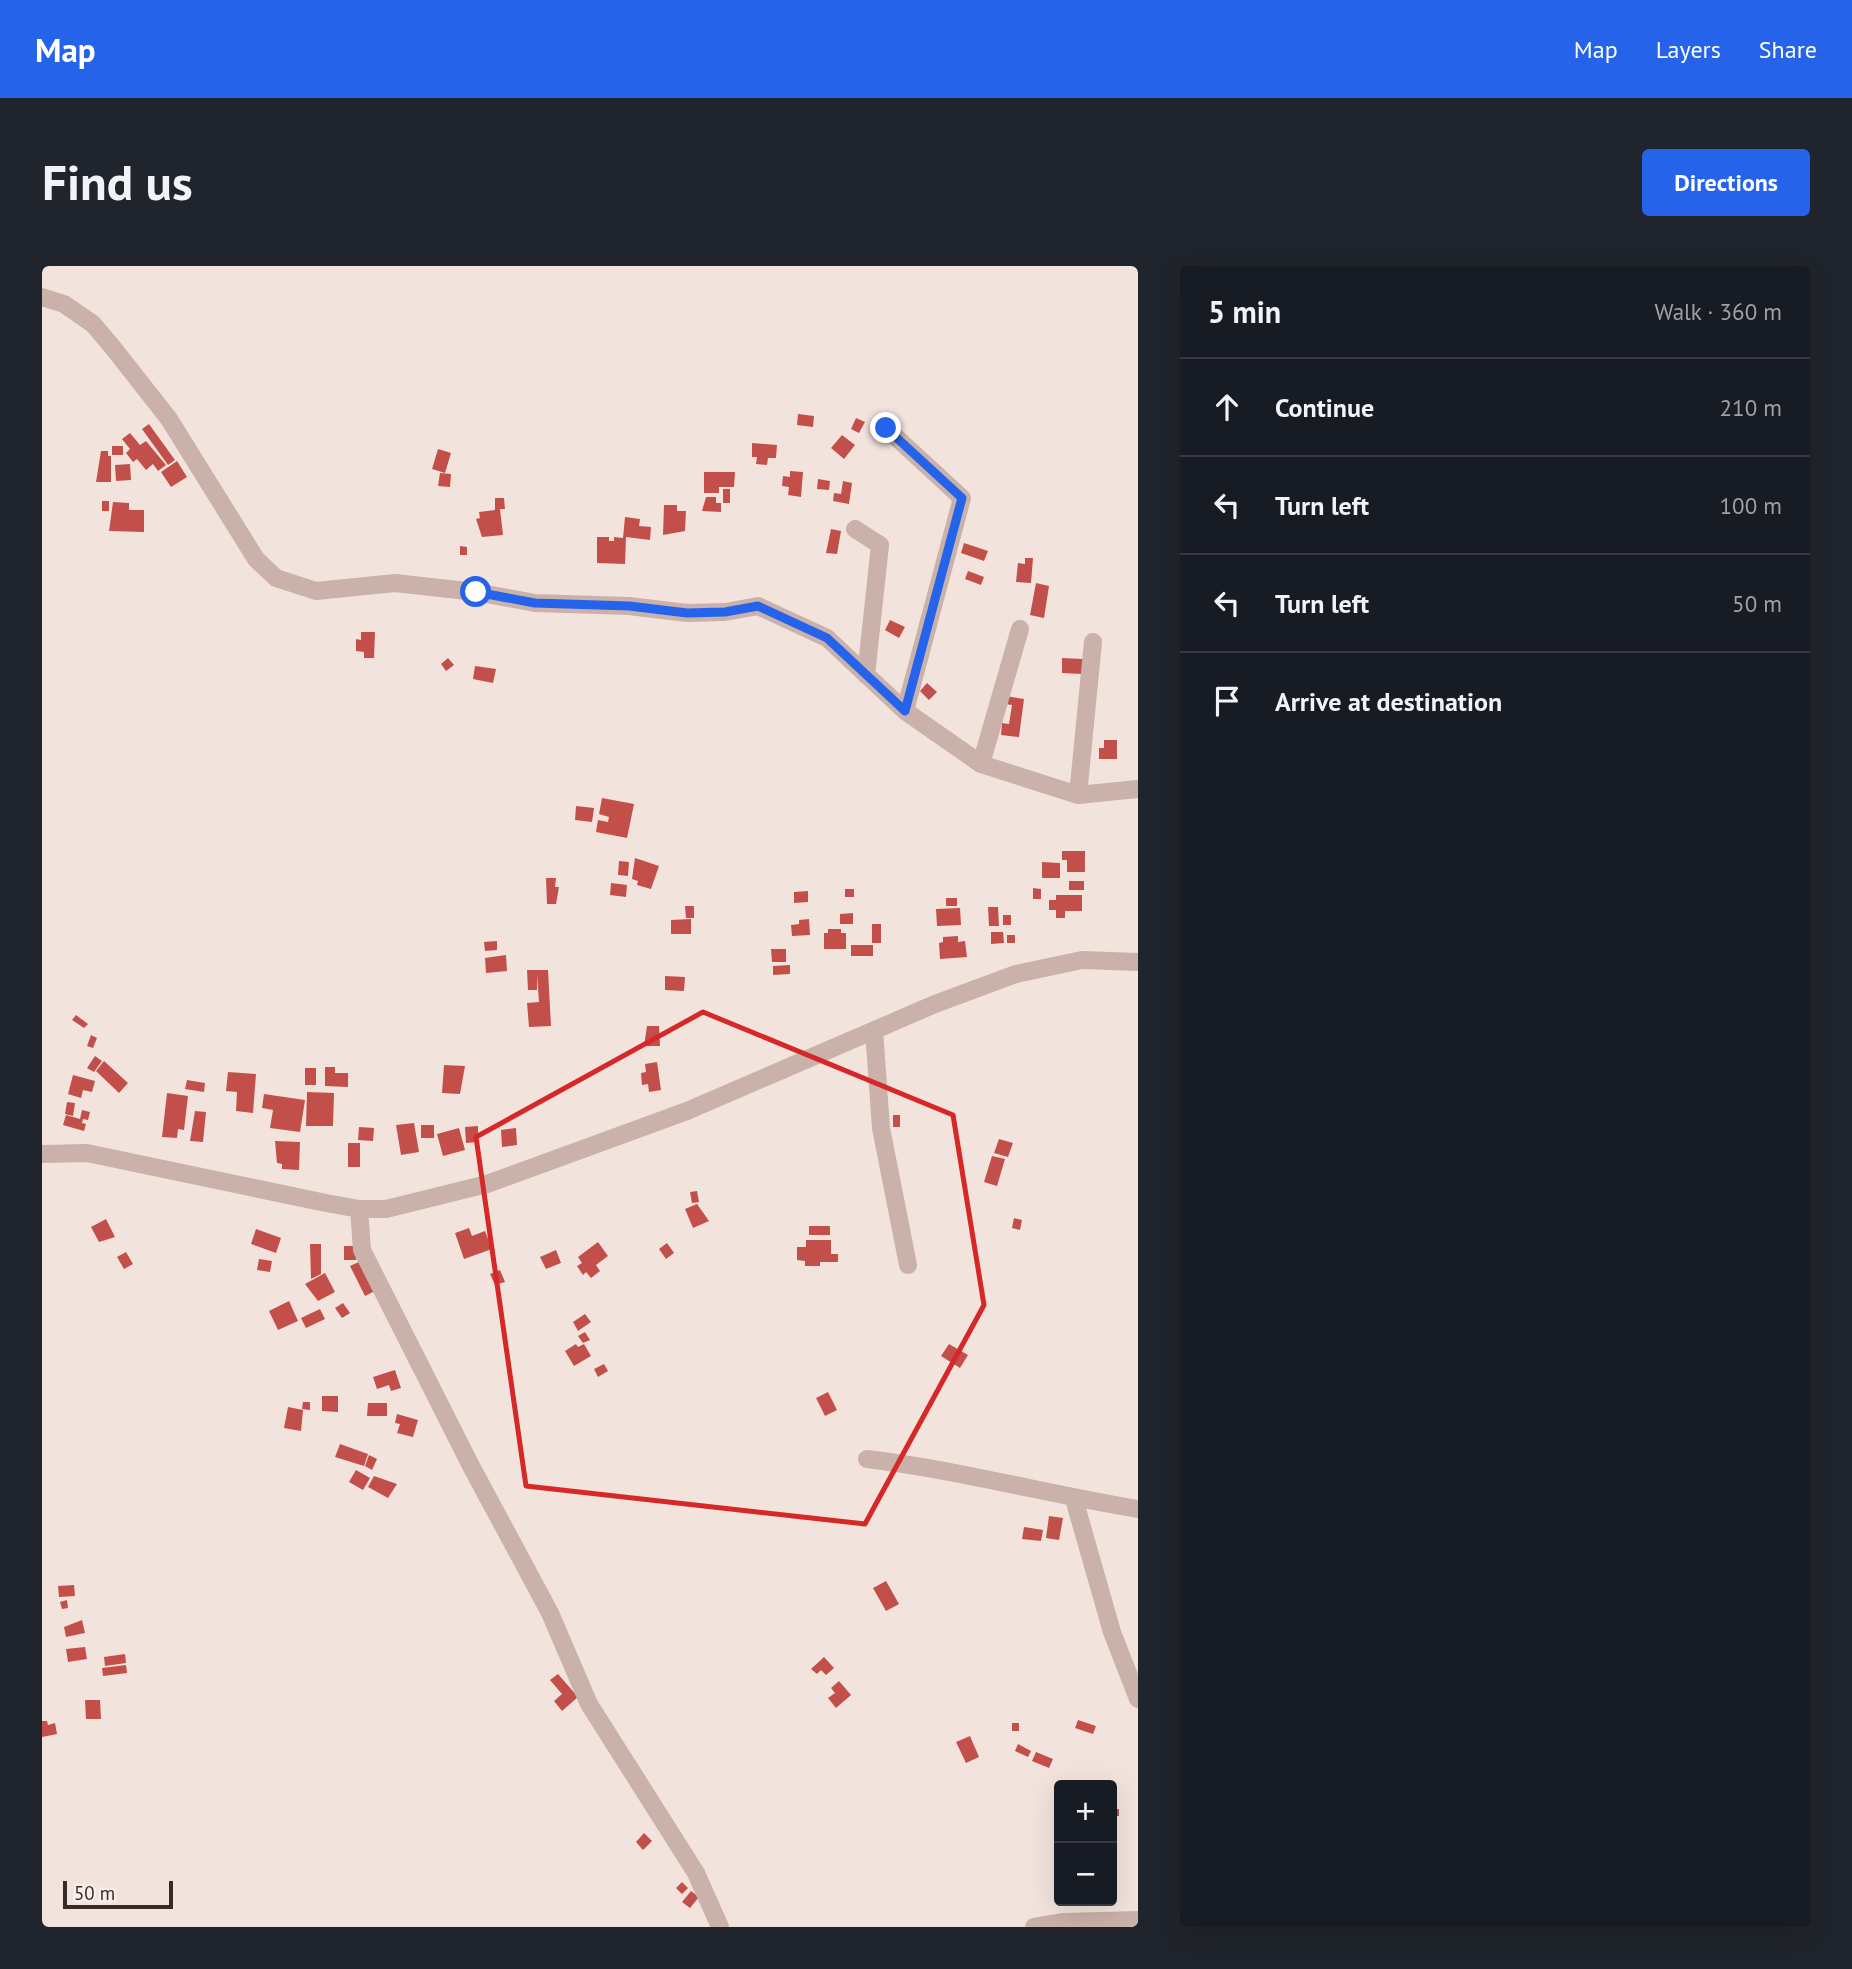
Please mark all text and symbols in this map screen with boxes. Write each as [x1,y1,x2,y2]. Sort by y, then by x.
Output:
text: Map [35,28,96,71]
text: Map [1574,34,1618,65]
text: Layers [1656,34,1721,65]
text: Share [1759,34,1817,65]
button: Directions [1642,149,1810,216]
text: Find us [42,150,193,214]
text: 5 min [1208,292,1281,331]
text: Walk · 360 m [1655,297,1782,326]
icon: ahead [1208,388,1246,426]
text: Continue [1275,391,1374,424]
text: 210 m [1720,393,1782,422]
route end [870,412,901,443]
icon: left [1208,486,1246,524]
text: Turn left [1275,489,1369,522]
text: 100 m [1720,491,1782,520]
route start [460,576,491,607]
icon: left [1208,584,1246,622]
text: Turn left [1275,587,1369,620]
text: 50 m [1732,589,1782,618]
icon: arrive [1208,682,1246,720]
text: Arrive at destination [1275,685,1502,718]
map controls [1054,1780,1117,1906]
button: + [1054,1780,1117,1843]
button: − [1054,1843,1117,1906]
scale bar [63,1878,173,1910]
text: 50 m [74,1881,115,1905]

